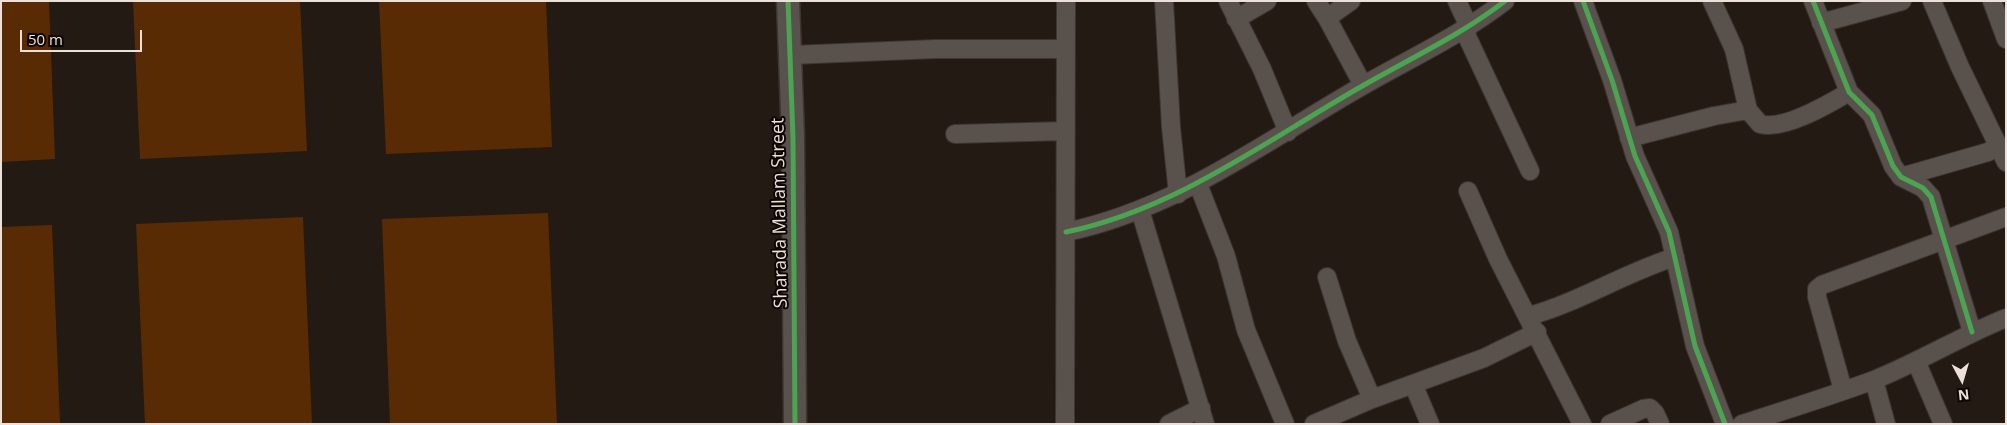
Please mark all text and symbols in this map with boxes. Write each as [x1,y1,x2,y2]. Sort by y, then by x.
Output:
scale bar [22,20,145,52]
text: 50 m [28,29,63,49]
street label: Sharada Mallam Street [768,117,792,309]
north arrow [1937,355,1987,405]
text: N [1957,385,1970,405]

